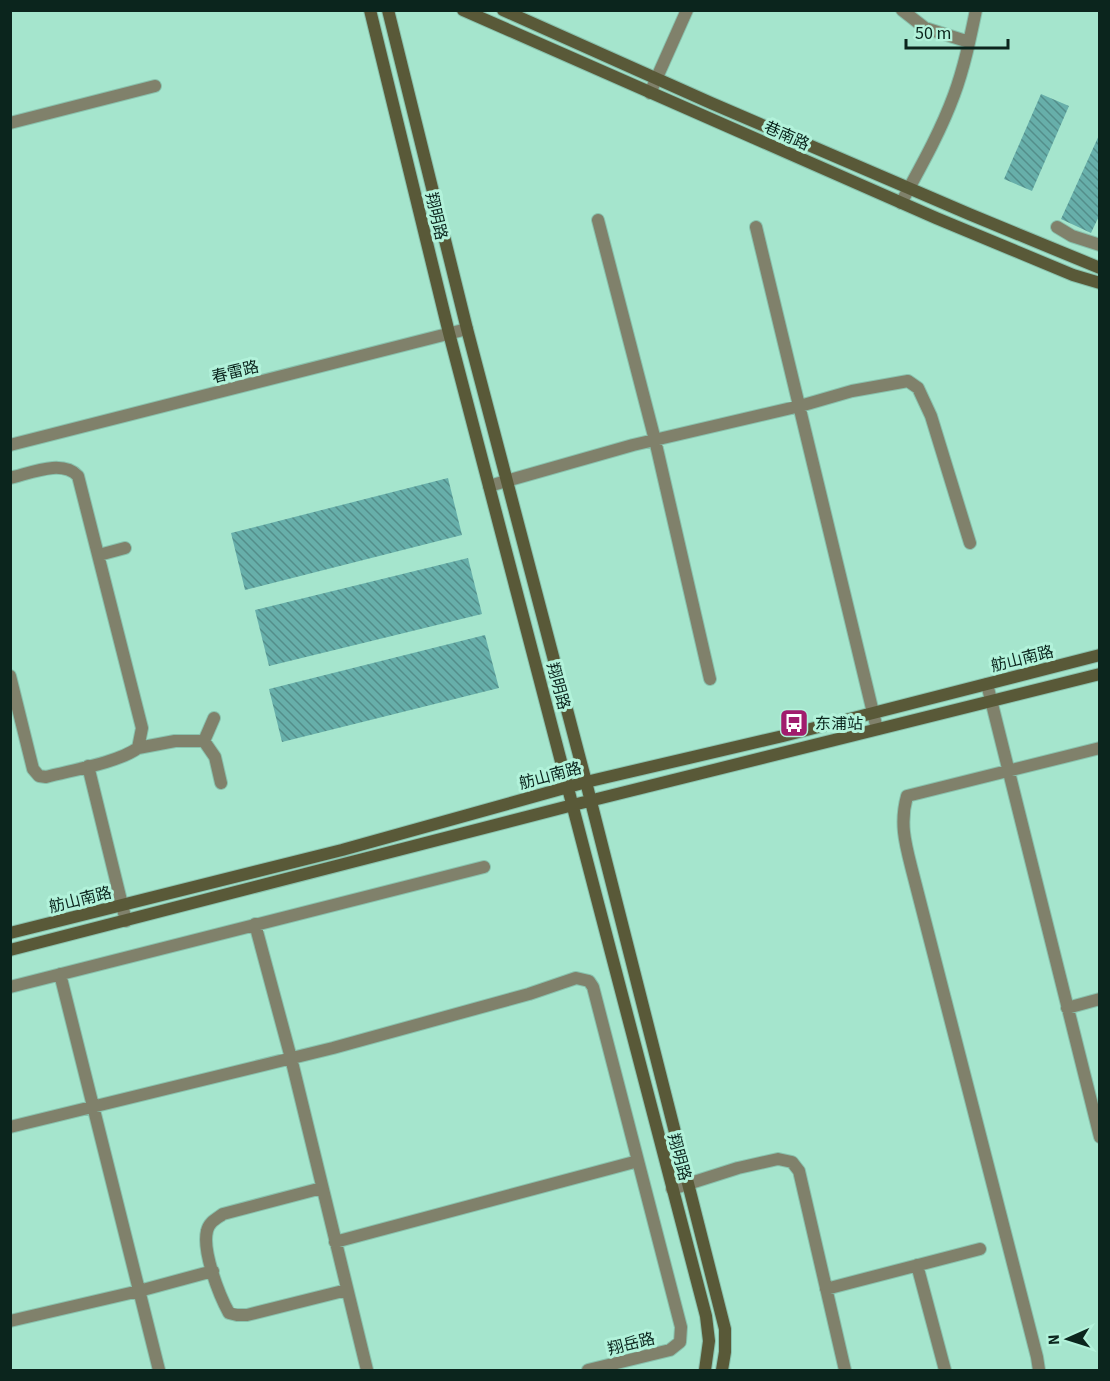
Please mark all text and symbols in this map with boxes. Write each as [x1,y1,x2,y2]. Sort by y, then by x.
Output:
scale bar [906,12,1008,50]
text: 50 m [915,21,951,46]
street label: 巷南路 [760,116,813,156]
street label: 翔明路 [420,190,452,242]
street label: 春雷路 [209,355,261,388]
street label: 舫山南路 [989,641,1056,677]
street label: 翔明路 [541,660,575,712]
bus stop icon: 东浦站 [778,707,810,739]
place label: 东浦站 [815,713,863,735]
street label: 舫山南路 [516,757,584,795]
street label: 舫山南路 [47,882,114,918]
street label: 翔明路 [662,1131,696,1183]
north arrow [1038,1309,1098,1369]
street label: 翔岳路 [605,1327,657,1360]
text: N [1043,1334,1065,1346]

